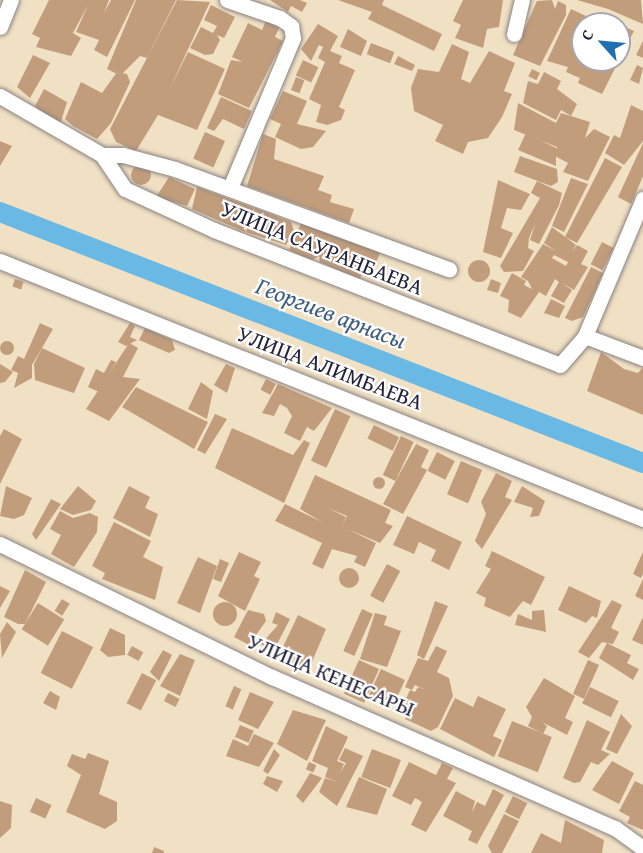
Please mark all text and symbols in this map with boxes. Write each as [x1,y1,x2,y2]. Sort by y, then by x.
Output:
north arrow [571,12,631,72]
text: С [574,25,599,44]
street label: УЛИЦА САУРАНБАЕВА [217,195,427,301]
water label: Георгиев арнасы [252,271,410,355]
street label: УЛИЦА АЛИМБАЕВА [233,320,427,416]
street label: УЛИЦА КЕНЕСАРЫ [243,628,419,722]

